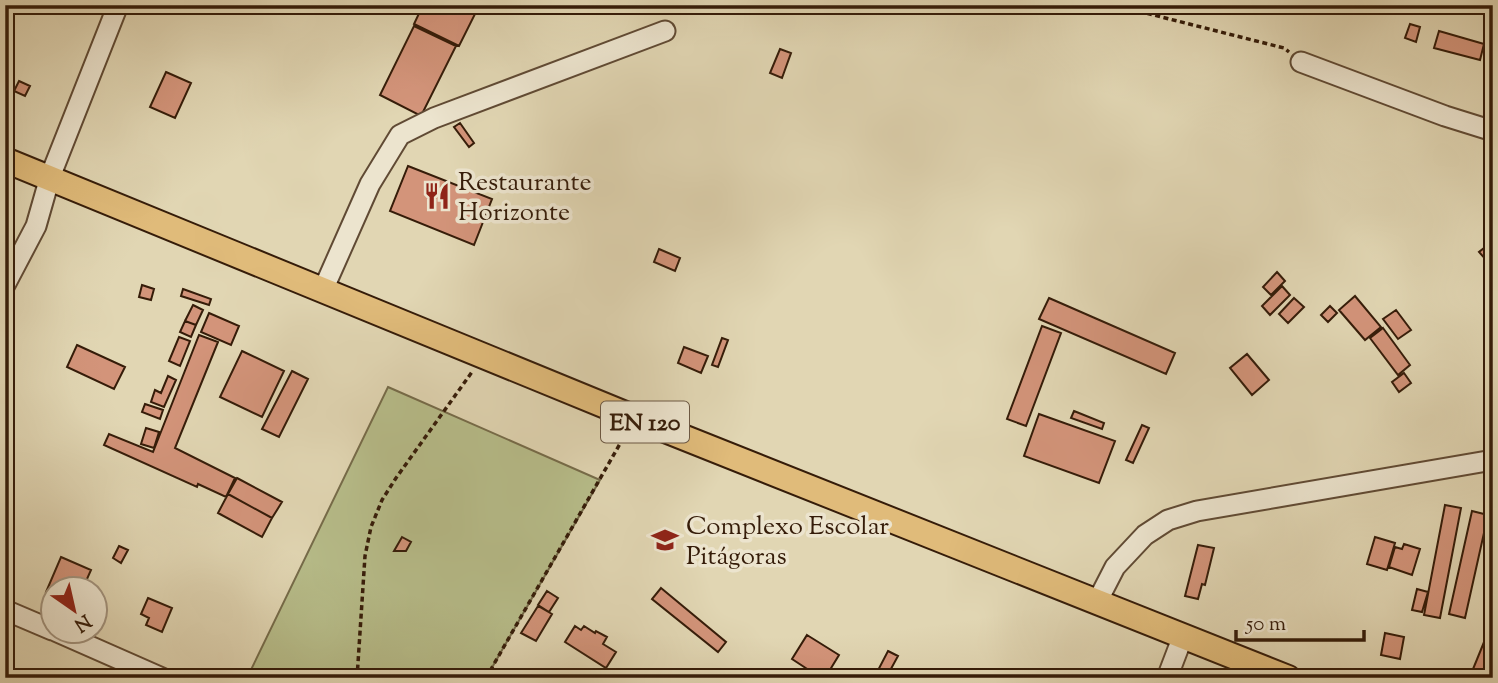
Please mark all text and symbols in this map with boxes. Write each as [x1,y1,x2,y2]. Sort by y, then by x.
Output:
place label: Restaurante Horizonte [458,165,592,232]
restaurant icon: Restaurante Horizonte [422,181,452,211]
road number: EN 120 [601,402,689,442]
place label: Complexo Escolar Pitágoras [686,509,889,576]
school or university icon: Complexo Escolar Pitágoras [650,525,680,555]
north arrow [38,574,108,644]
scale bar [1236,599,1363,643]
text: N [68,607,96,637]
text: 50 m [1245,610,1286,640]

